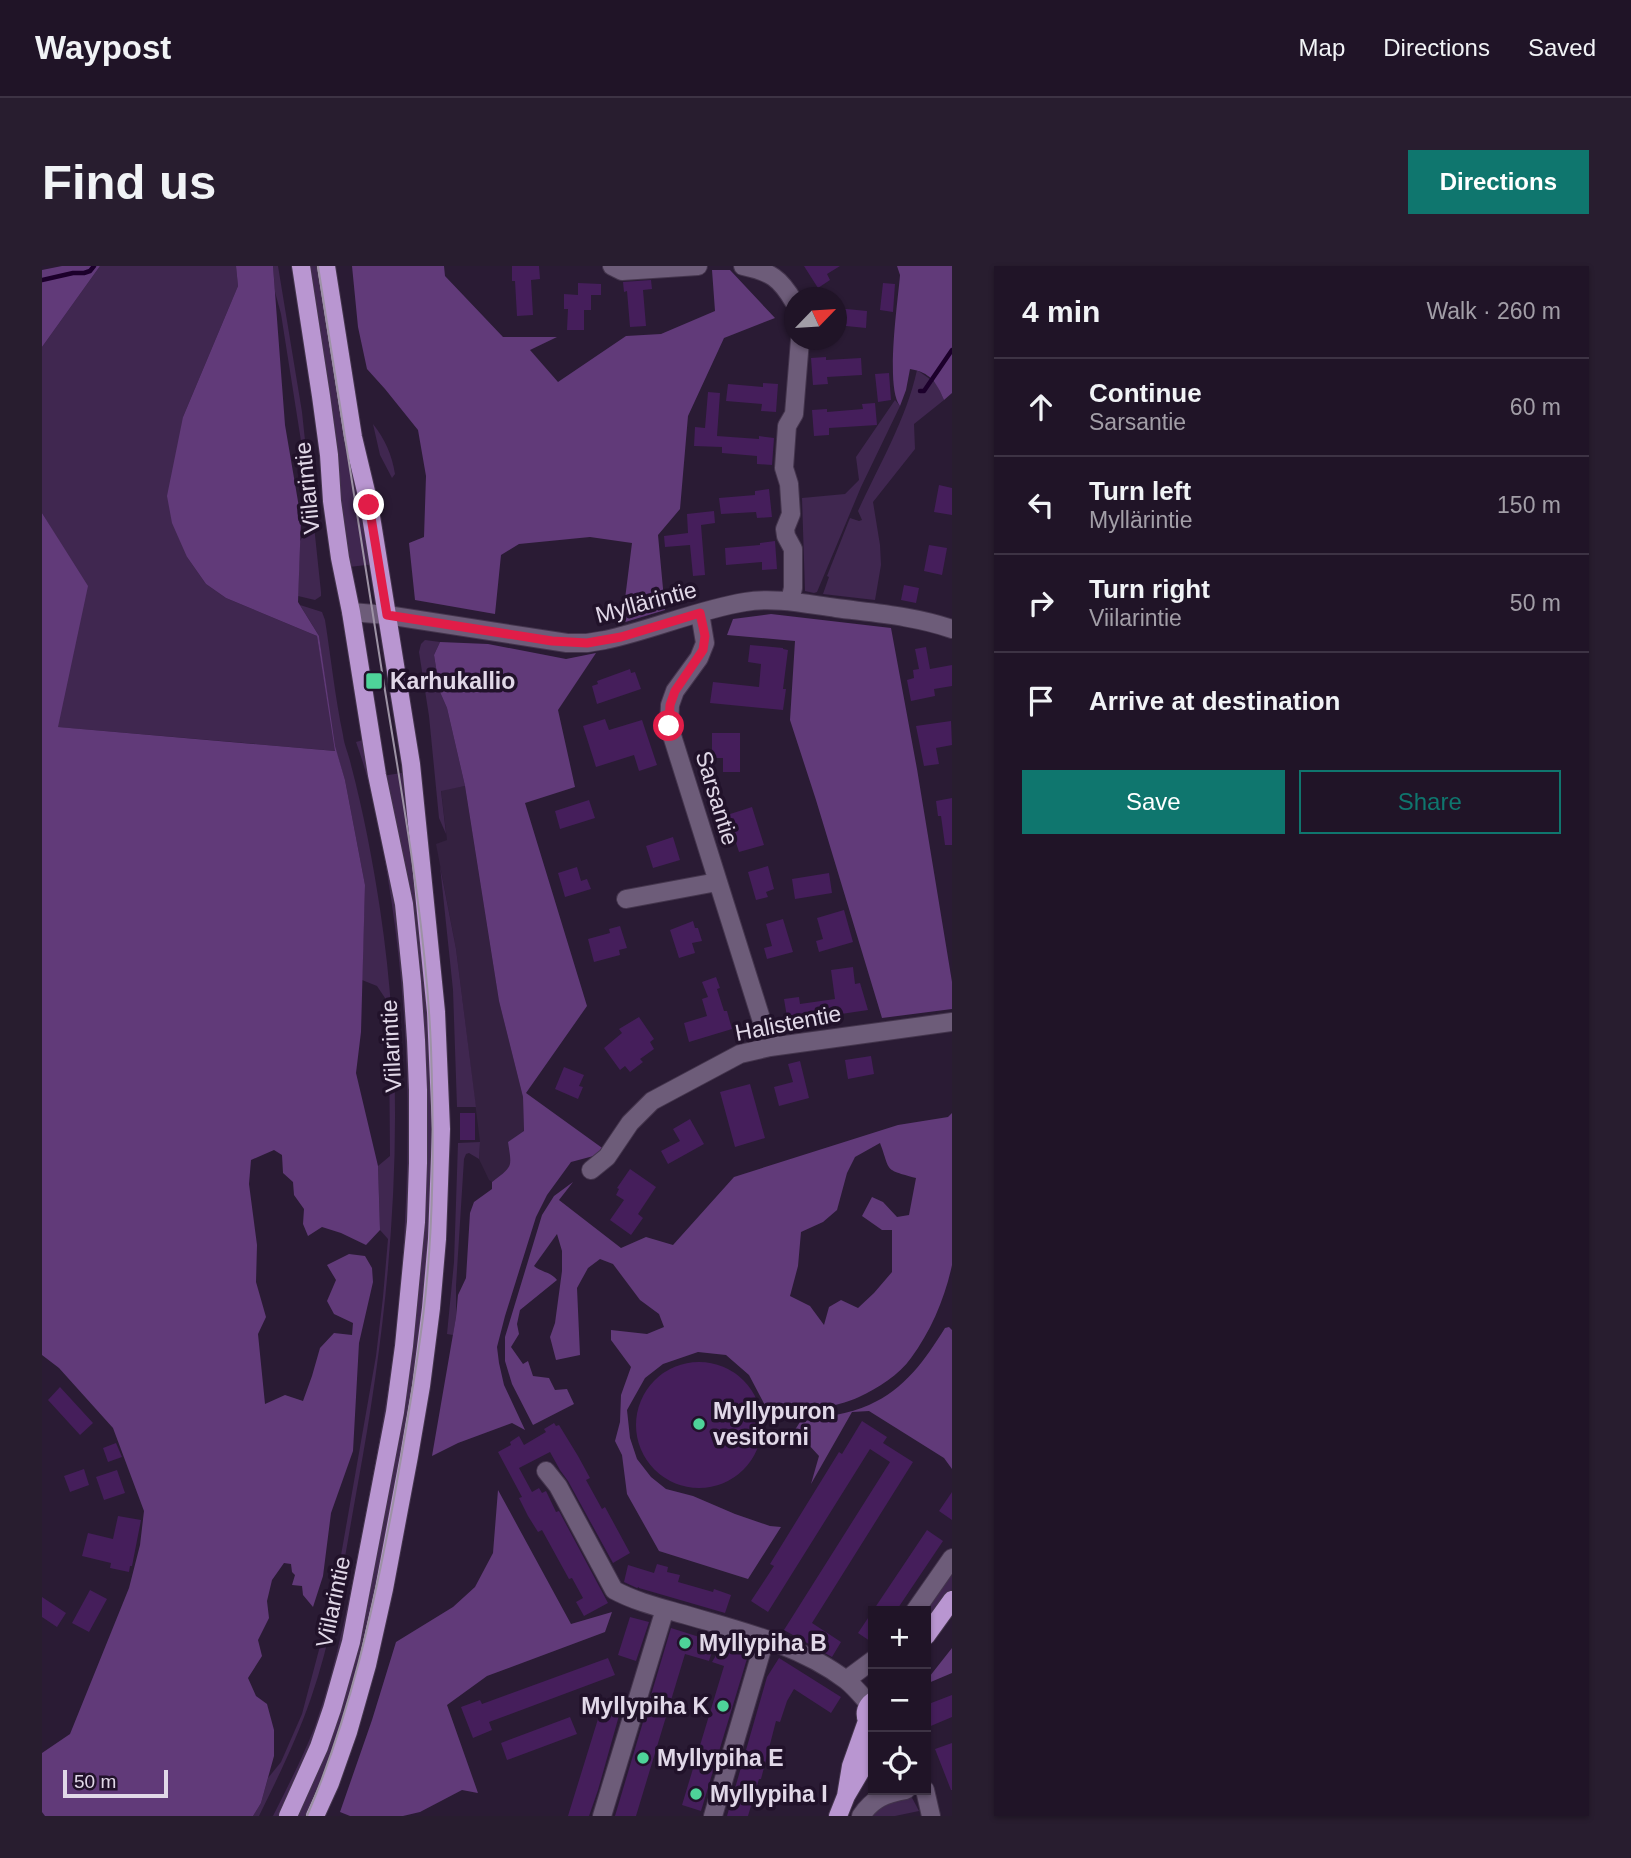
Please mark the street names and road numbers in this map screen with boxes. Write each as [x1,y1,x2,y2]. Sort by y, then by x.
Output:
street label: Viilarintie [289,440,325,536]
street label: Myllärintie [593,576,699,628]
street label: Sarsantie [690,748,744,848]
street label: Viilarintie [376,999,406,1093]
street label: Halistentie [733,1000,843,1046]
street label: Viilarintie [311,1554,355,1650]

